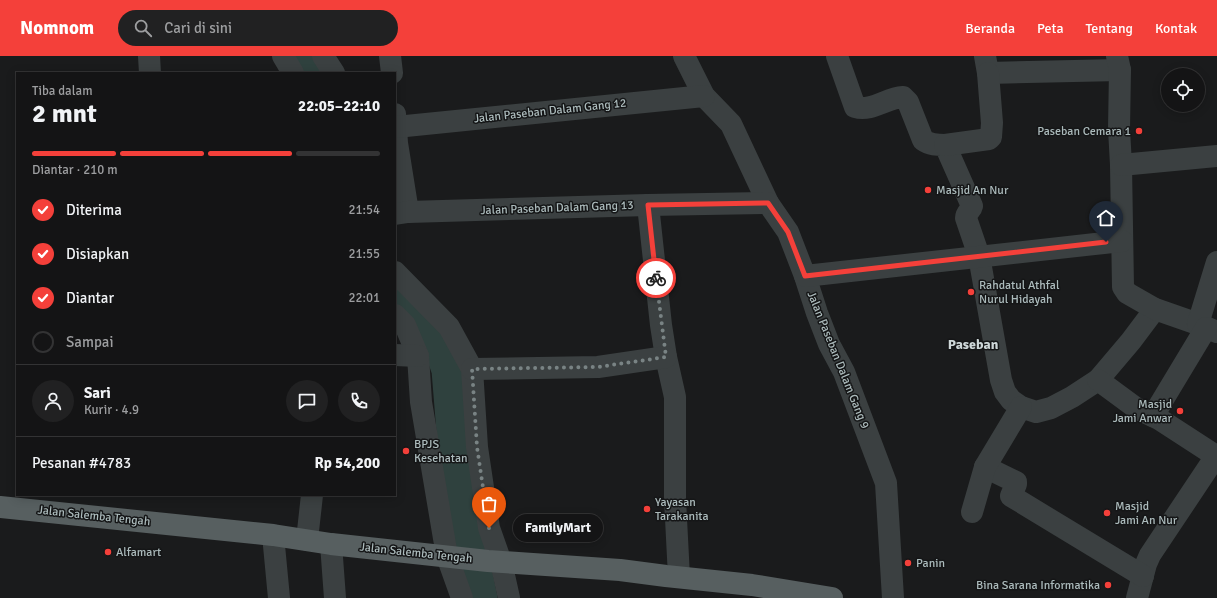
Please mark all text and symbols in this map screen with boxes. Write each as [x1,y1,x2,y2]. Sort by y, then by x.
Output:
search box [118,10,398,46]
text: Nomnom [20,16,94,40]
icon: search [132,17,154,39]
text: Cari di sini [164,19,232,37]
text: Beranda [965,20,1015,37]
text: Peta [1037,20,1064,37]
text: Tentang [1086,20,1133,37]
text: Kontak [1155,20,1197,37]
map controls [1161,68,1205,112]
button: locate [1161,68,1205,112]
text: Tiba dalam [32,83,93,99]
street label: Jalan Paseban Dalam Gang 12 [473,96,627,126]
text: 22:05–22:10 [298,97,380,115]
text: 2 mnt [32,98,97,130]
place label: Paseban Cemara 1 [1037,124,1131,139]
marker: Paseban Cemara 1 [1134,126,1144,136]
text: Diantar · 210 m [32,162,118,178]
place label: Masjid An Nur [936,183,1009,198]
marker: Masjid An Nur [923,185,933,195]
street label: Jalan Paseban Dalam Gang 13 [480,198,634,218]
icon: check [32,199,54,221]
text: Diterima [66,201,122,219]
pin [1089,201,1123,242]
text: 21:54 [348,202,380,218]
icon: home [1095,207,1117,229]
icon: check [32,243,54,265]
text: Disiapkan [66,245,129,263]
text: 21:55 [348,246,380,262]
courier [636,258,676,298]
icon: bike [645,267,667,289]
place label: Rahdatul Athfal Nurul Hidayah [979,278,1060,307]
icon: check [32,287,54,309]
marker: Rahdatul Athfal Nurul Hidayah [966,287,976,297]
text: Diantar [66,289,114,307]
street label: Jalan Paseban Dalam Gang 9 [804,289,872,431]
text: 22:01 [348,290,380,306]
text: Sampai [66,333,114,351]
district label: Paseban [948,336,999,353]
button: person [32,380,74,422]
button: chat [286,380,328,422]
button: phone [338,380,380,422]
text: Sari [84,384,111,402]
place label: Masjid Jami Anwar [1113,397,1173,426]
text: Kurir · 4.9 [84,402,139,418]
marker: Masjid Jami Anwar [1175,406,1185,416]
place label: BPJS Kesehatan [414,437,468,466]
marker: BPJS Kesehatan [401,446,411,456]
text: Pesanan #4783 [32,454,131,472]
text: Rp 54,200 [314,454,380,472]
pin [472,487,506,528]
icon: bag [478,493,500,515]
place label: Yayasan Tarakanita [655,495,709,524]
place label: Masjid Jami An Nur [1115,499,1178,528]
street label: Jalan Salemba Tengah [37,503,151,529]
marker: Yayasan Tarakanita [642,504,652,514]
marker: Masjid Jami An Nur [1102,508,1112,518]
callout: FamilyMart [513,514,603,542]
text: FamilyMart [525,520,591,536]
street label: Jalan Salemba Tengah [359,540,473,566]
place label: Alfamart [116,545,161,560]
marker: Alfamart [103,547,113,557]
place label: Panin [916,556,945,571]
marker: Panin [903,558,913,568]
place label: Bina Sarana Informatika [976,578,1100,593]
marker: Bina Sarana Informatika [1103,580,1113,590]

